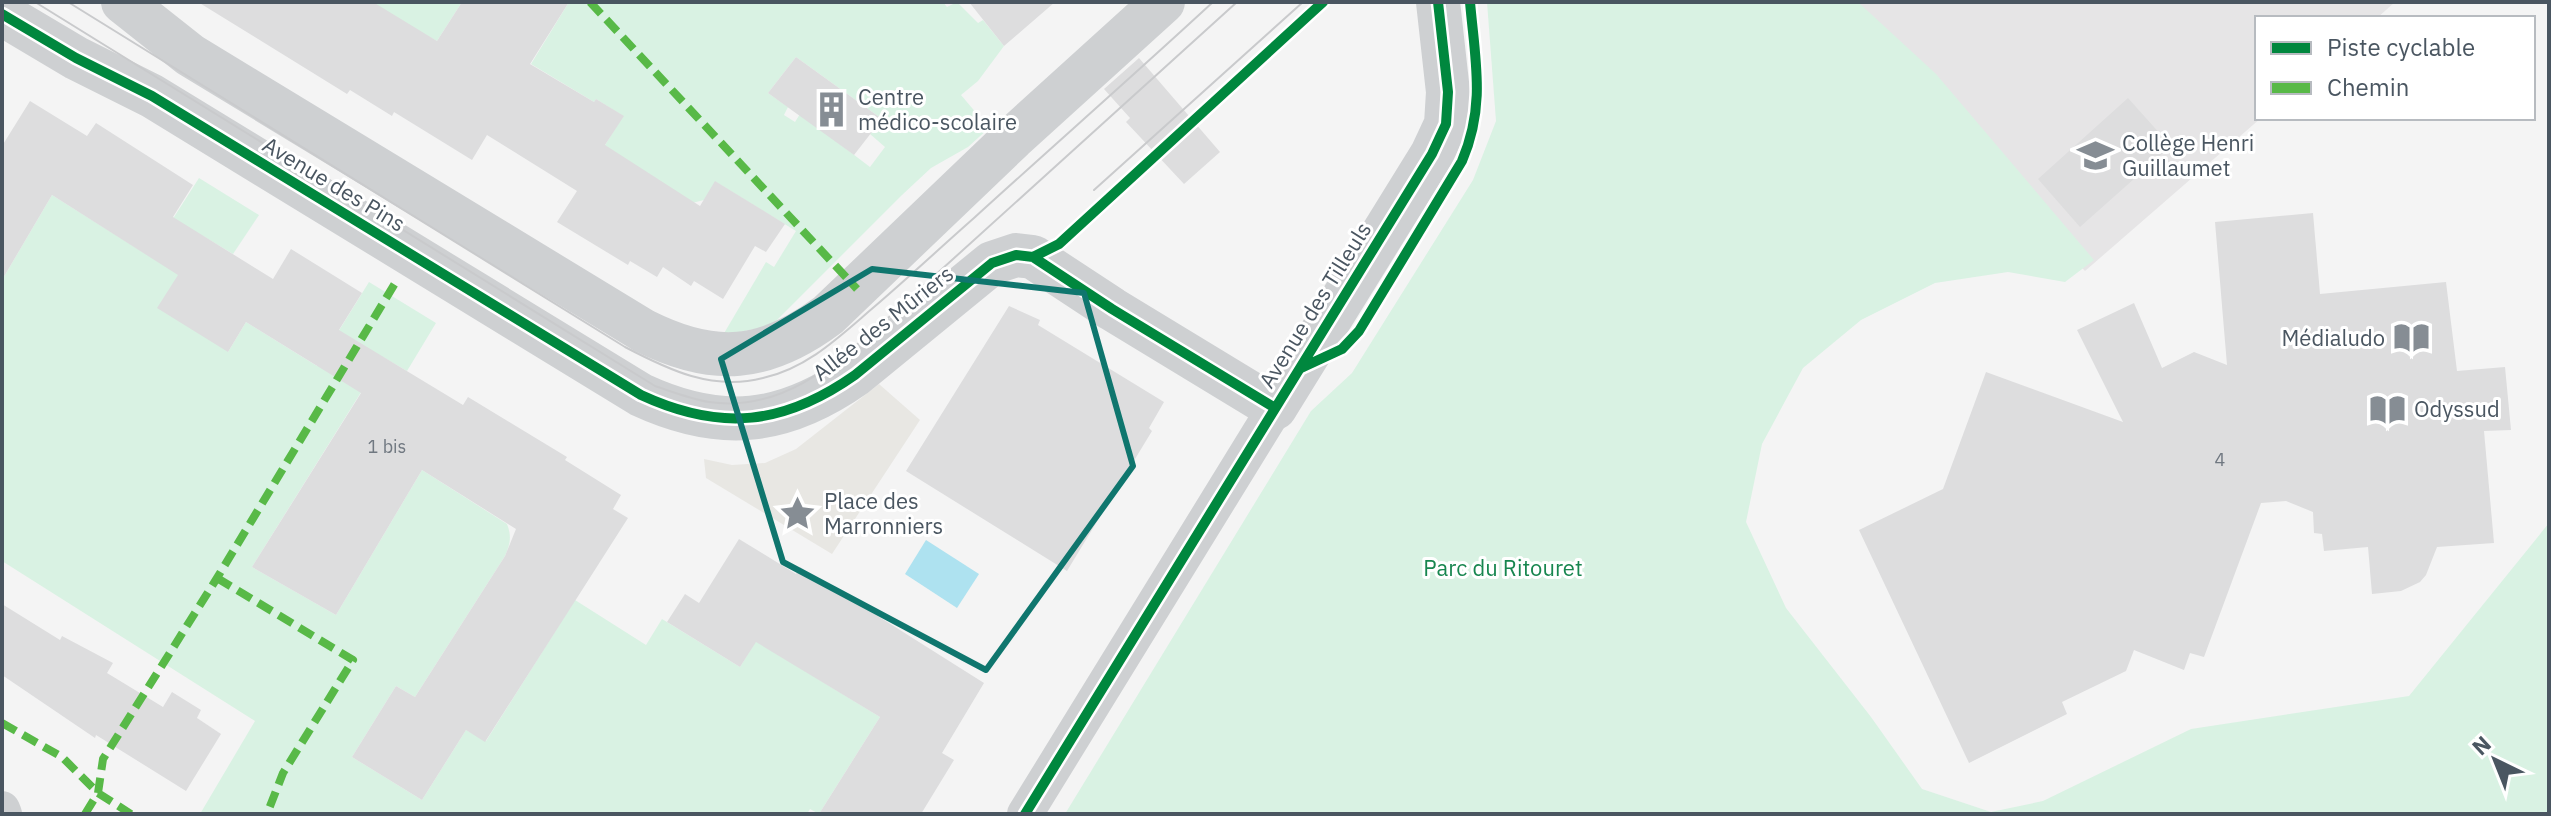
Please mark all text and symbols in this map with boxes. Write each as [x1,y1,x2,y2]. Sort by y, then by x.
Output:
legend [2255,16,2535,120]
text: Piste cyclable [2327,31,2475,63]
text: Chemin [2327,71,2409,103]
place label: Centre médico-scolaire [858,82,1017,136]
building icon: Centre médico-scolaire [813,91,851,129]
place label: Collège Henri Guillaumet [2122,128,2254,182]
street label: Avenue des Pins [258,130,411,238]
school or university icon: Collège Henri Guillaumet [2077,137,2115,175]
street label: Avenue des Tilleuls [1252,216,1377,393]
street label: Allée des Mûriers [806,259,959,387]
library icon: Médialudo [2392,319,2430,357]
place label: Médialudo [2281,323,2385,352]
library icon: Odyssud [2369,390,2407,428]
place label: Odyssud [2414,394,2500,423]
house number: 1 bis [368,435,406,458]
house number: 4 [2215,448,2226,471]
place label: Place des Marronniers [824,486,943,540]
place icon: Place des Marronniers [779,495,817,533]
park label: Parc du Ritouret [1423,553,1583,582]
north arrow [2455,720,2535,800]
text: N [2465,729,2497,761]

